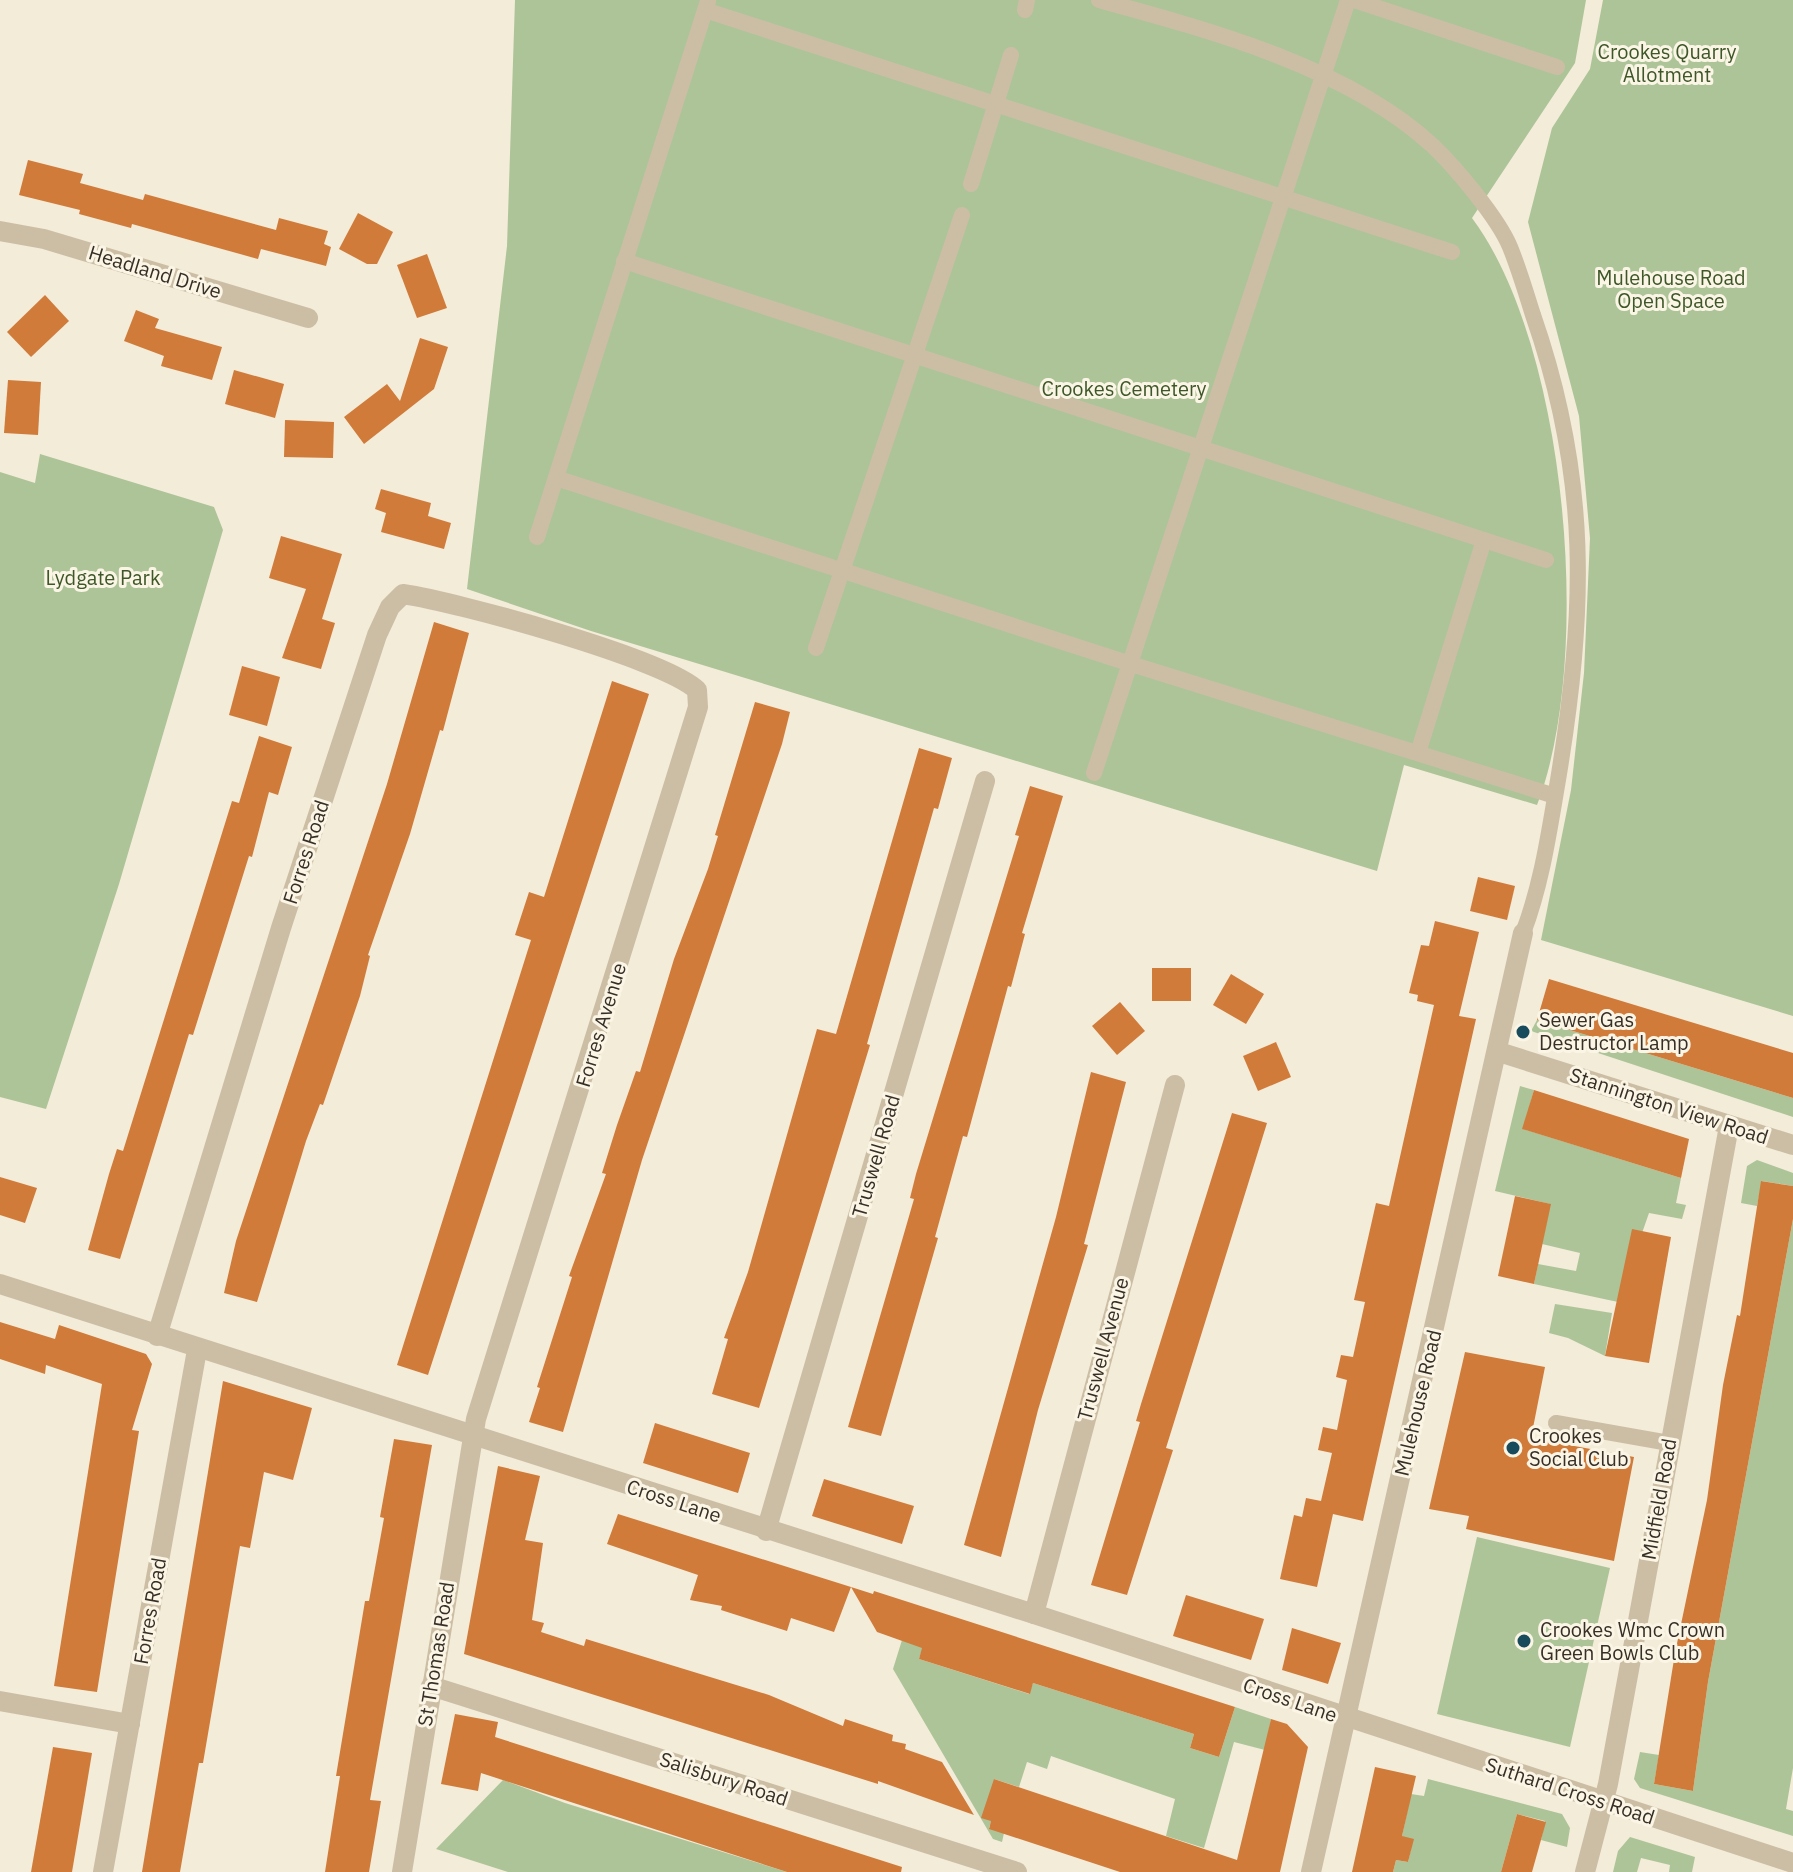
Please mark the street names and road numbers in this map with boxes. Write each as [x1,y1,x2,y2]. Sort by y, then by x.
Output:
street label: Headland Drive [85,238,225,305]
street label: Forres Road [276,796,335,907]
street label: Forres Avenue [569,959,632,1090]
street label: Stannington View Road [1566,1061,1772,1150]
street label: Truswell Road [845,1091,906,1220]
street label: Truswell Avenue [1070,1274,1135,1424]
street label: Mulehouse Road [1388,1327,1447,1479]
street label: Midfield Road [1635,1436,1682,1562]
street label: Cross Lane [623,1473,725,1529]
street label: Forres Road [127,1555,172,1666]
street label: St Thomas Road [411,1580,460,1728]
street label: Cross Lane [1239,1671,1341,1728]
street label: Salisbury Road [656,1745,792,1812]
street label: Suthard Cross Road [1482,1750,1658,1831]

